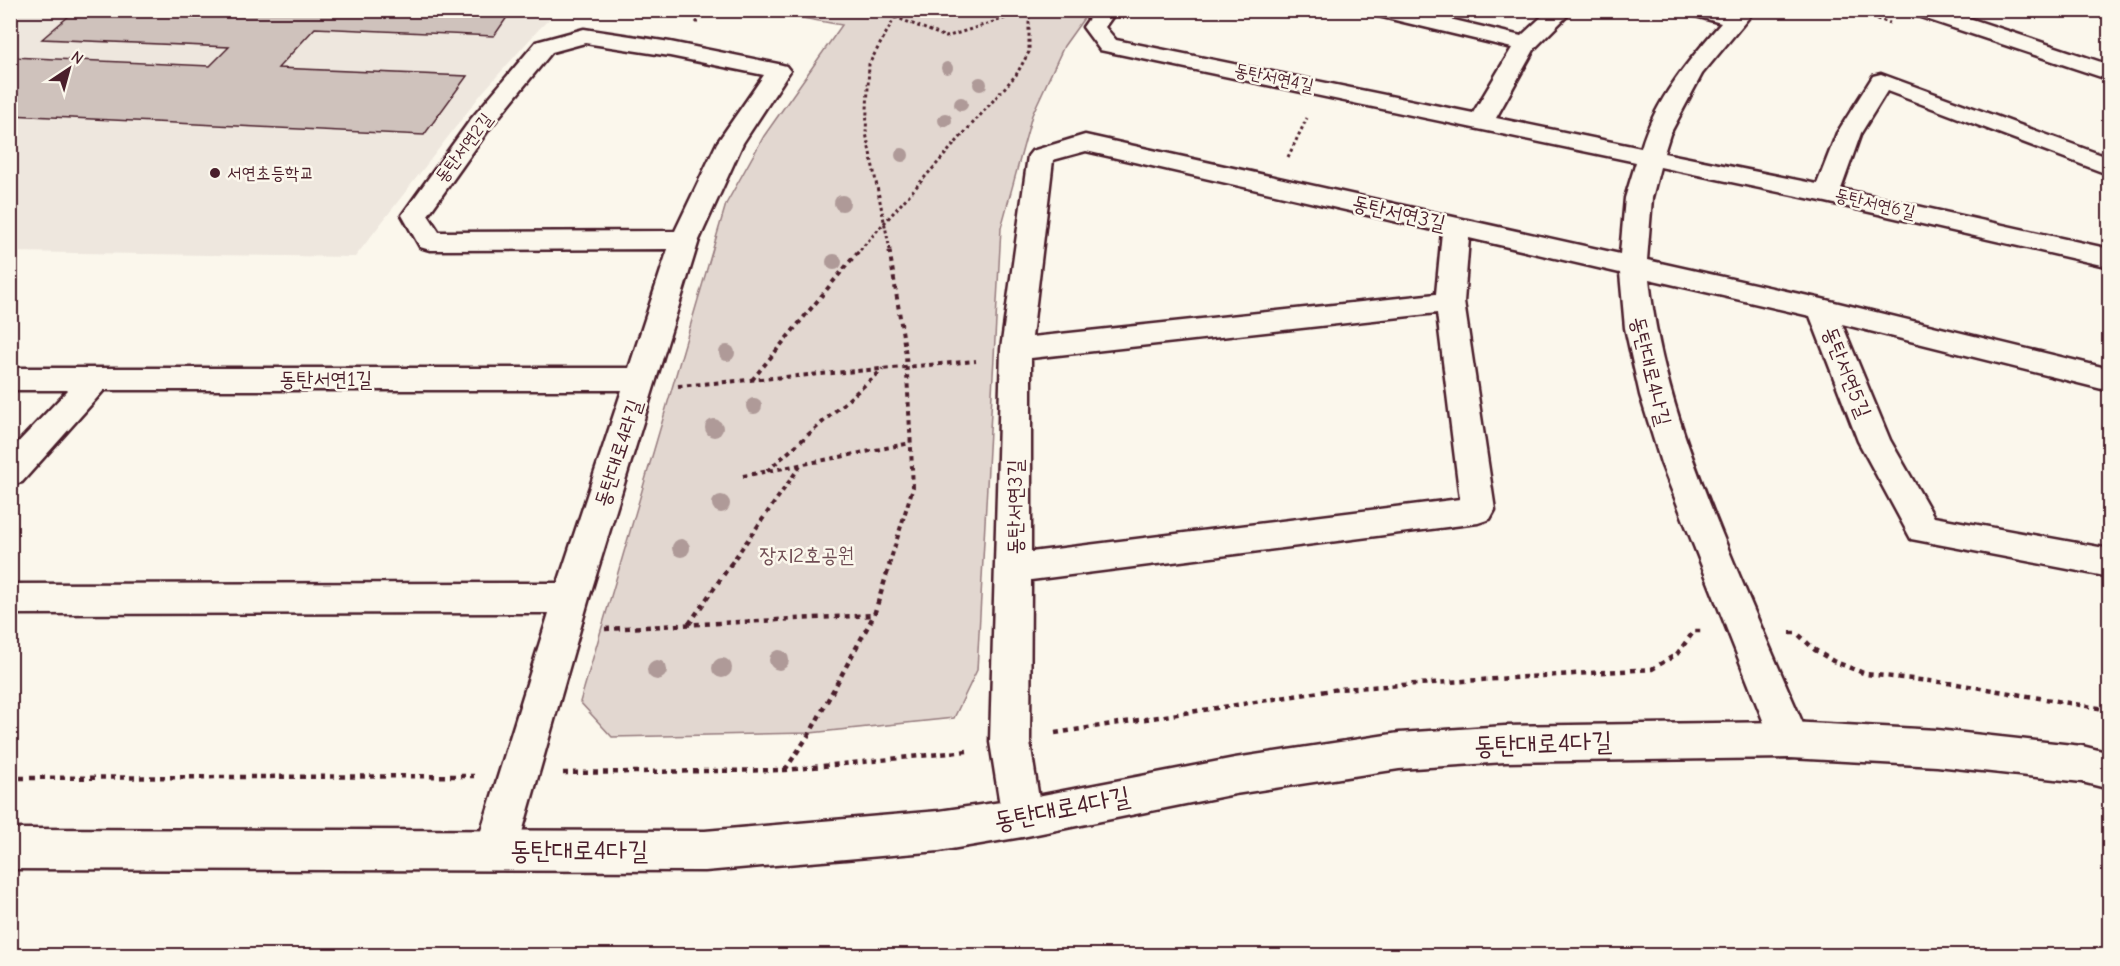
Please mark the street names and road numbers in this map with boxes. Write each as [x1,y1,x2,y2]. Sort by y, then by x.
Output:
street label: 동탄서연4길 [1232,59,1316,97]
street label: 동탄서연2길 [431,109,497,187]
street label: 동탄서연6길 [1833,185,1918,224]
street label: 동탄서연3길 [1350,191,1448,235]
street label: 동탄대로4나길 [1626,314,1676,428]
street label: 동탄서연5길 [1818,323,1876,421]
street label: 동탄서연1길 [280,367,373,391]
street label: 동탄대로4라길 [589,396,647,510]
street label: 동탄서연3길 [1003,459,1027,555]
street label: 동탄대로4다길 [1473,727,1613,761]
street label: 동탄대로4다길 [991,781,1133,837]
street label: 동탄대로4다길 [510,836,648,866]

